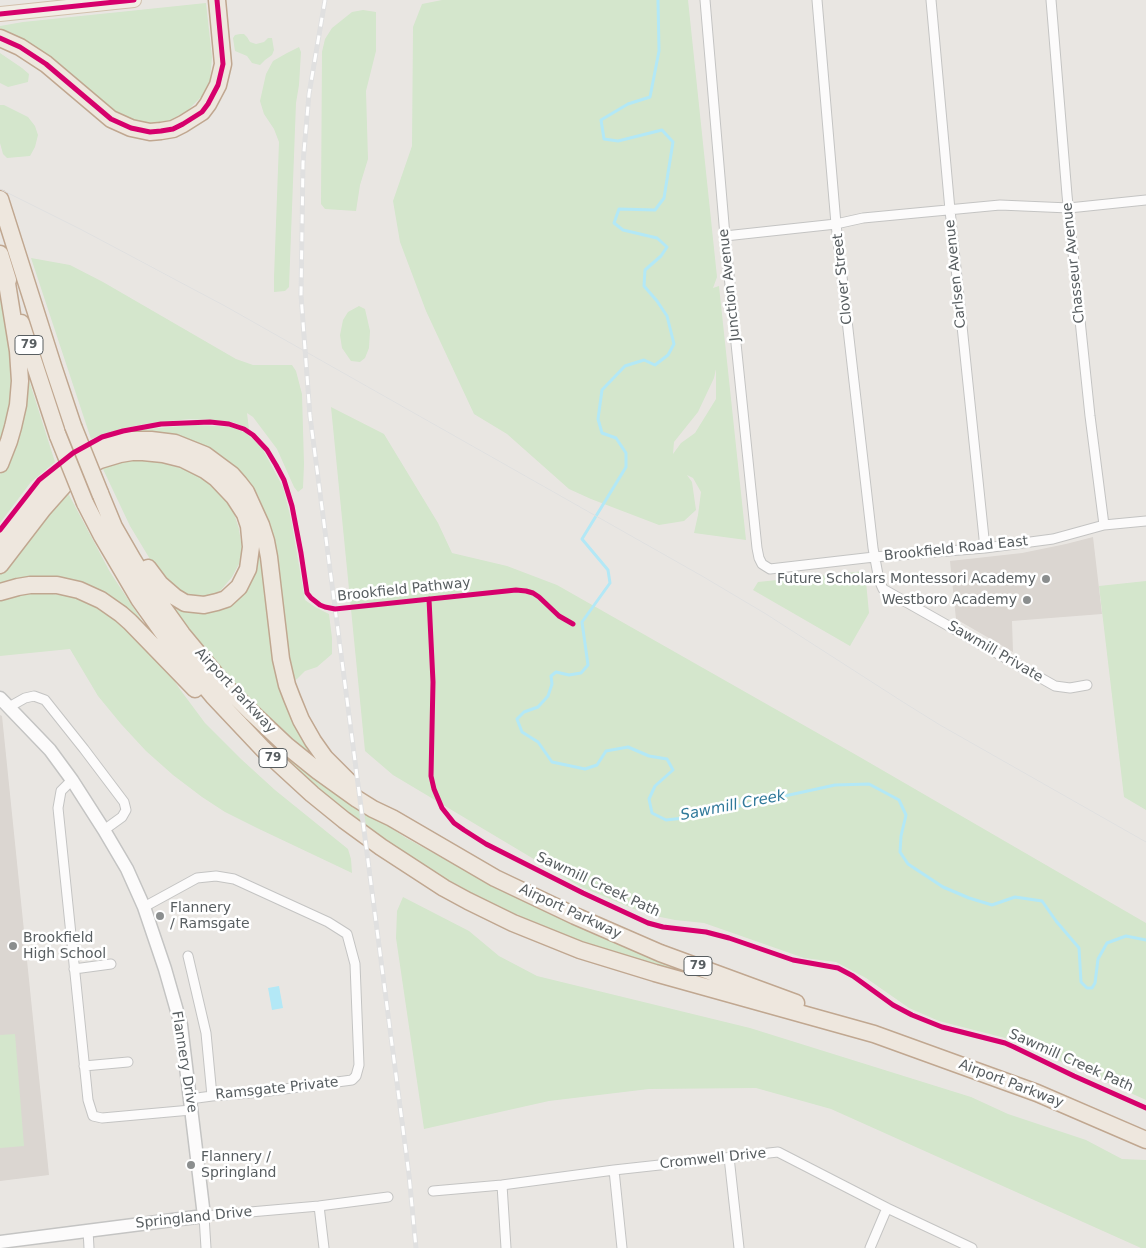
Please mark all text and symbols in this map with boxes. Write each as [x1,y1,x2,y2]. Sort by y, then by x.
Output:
street label: Chasseur Avenue [1059,202,1089,324]
street label: Carlsen Avenue [942,219,970,329]
street label: Junction Avenue [716,228,744,342]
street label: Clover Street [830,232,856,326]
road number: 79 [15,336,43,354]
street label: Brookfield Road East [883,533,1029,565]
place label: Future Scholars Montessori Academy [777,571,1036,587]
marker: Future Scholars Montessori Academy [1040,573,1052,585]
street label: Brookfield Pathway [336,575,472,605]
place label: Westboro Academy [882,592,1017,608]
marker: Westboro Academy [1021,594,1033,606]
street label: Sawmill Private [944,618,1046,686]
street label: Airport Parkway [191,645,279,737]
road number: 79 [259,748,287,768]
water label: Sawmill Creek [679,787,787,825]
street label: Sawmill Creek Path [534,849,662,921]
street label: Airport Parkway [516,881,624,943]
place label: Flannery / Ramsgate [170,900,250,932]
marker: Flannery / Ramsgate [154,910,166,922]
place label: Brookfield High School [23,930,106,962]
marker: Brookfield High School [7,940,19,952]
road number: 79 [684,956,712,976]
street label: Flannery Drive [168,1010,200,1114]
street label: Sawmill Creek Path [1006,1026,1136,1096]
street label: Airport Parkway [956,1056,1066,1112]
street label: Ramsgate Private [215,1074,339,1104]
street label: Cromwell Drive [659,1145,767,1173]
place label: Flannery / Springland [201,1149,276,1182]
marker: Flannery / Springland [185,1159,197,1171]
street label: Springland Drive [135,1204,253,1232]

